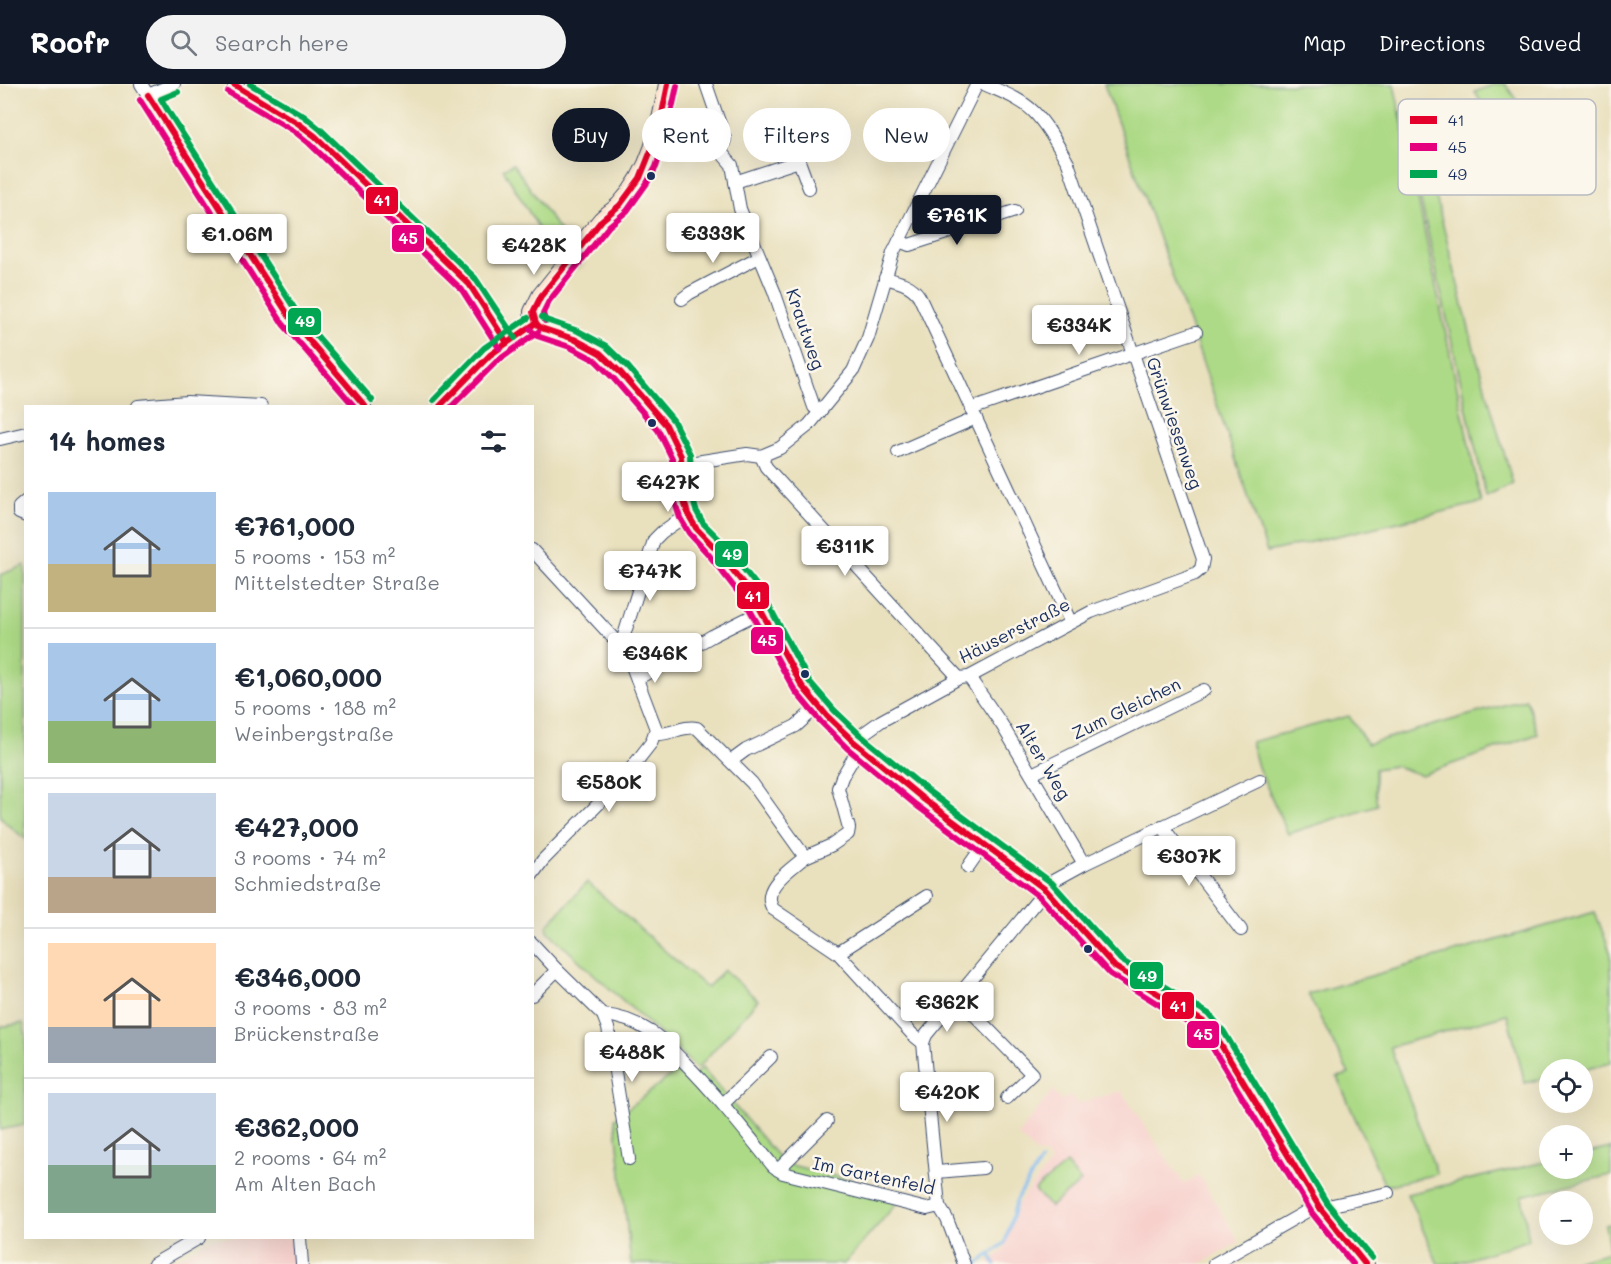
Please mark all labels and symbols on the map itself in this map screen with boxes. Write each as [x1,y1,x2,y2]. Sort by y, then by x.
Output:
legend [1398,99,1596,195]
text: 41 [1448,109,1465,130]
text: 45 [1448,136,1467,157]
text: 49 [1448,163,1467,184]
unlabelled marker [645,170,657,182]
line badge: 41 [365,186,399,215]
text: 41 [373,189,391,210]
pin: €761K [915,195,999,246]
pin: €333K [671,213,755,264]
pin: €1.06M [188,214,286,265]
line badge: 45 [391,224,425,253]
pin: €428K [492,225,576,276]
text: 45 [398,227,418,248]
street label: Krautweg [781,285,831,373]
pin: €334K [1037,305,1121,356]
line badge: 49 [287,307,322,336]
text: 49 [295,310,315,331]
street label: Grünwiesenweg [1141,354,1209,492]
unlabelled marker [646,417,658,429]
pin: €427K [626,462,710,513]
pin: €311K [803,526,887,577]
line badge: 49 [714,540,749,568]
text: 49 [722,543,742,564]
pin: €747K [608,551,692,602]
line badge: 41 [736,581,770,610]
text: 41 [744,585,762,606]
street label: Häuserstraße [954,592,1074,668]
line badge: 45 [750,626,784,655]
text: 45 [757,629,777,650]
pin: €346K [613,633,697,684]
unlabelled marker [799,668,811,680]
street label: Zum Gleichen [1068,671,1184,745]
street label: Alter Weg [1011,716,1077,804]
pin: €580K [567,762,651,813]
pin: €307K [1147,836,1231,887]
unlabelled marker [1082,943,1094,955]
line badge: 49 [1129,961,1164,990]
text: 49 [1137,965,1157,986]
pin: €362K [905,982,989,1033]
line badge: 41 [1161,991,1195,1020]
text: 41 [1169,995,1187,1016]
line badge: 45 [1186,1020,1220,1049]
text: 45 [1193,1023,1213,1044]
pin: €488K [590,1032,674,1083]
pin: €420K [905,1072,989,1123]
street label: Im Gartenfeld [811,1150,937,1200]

